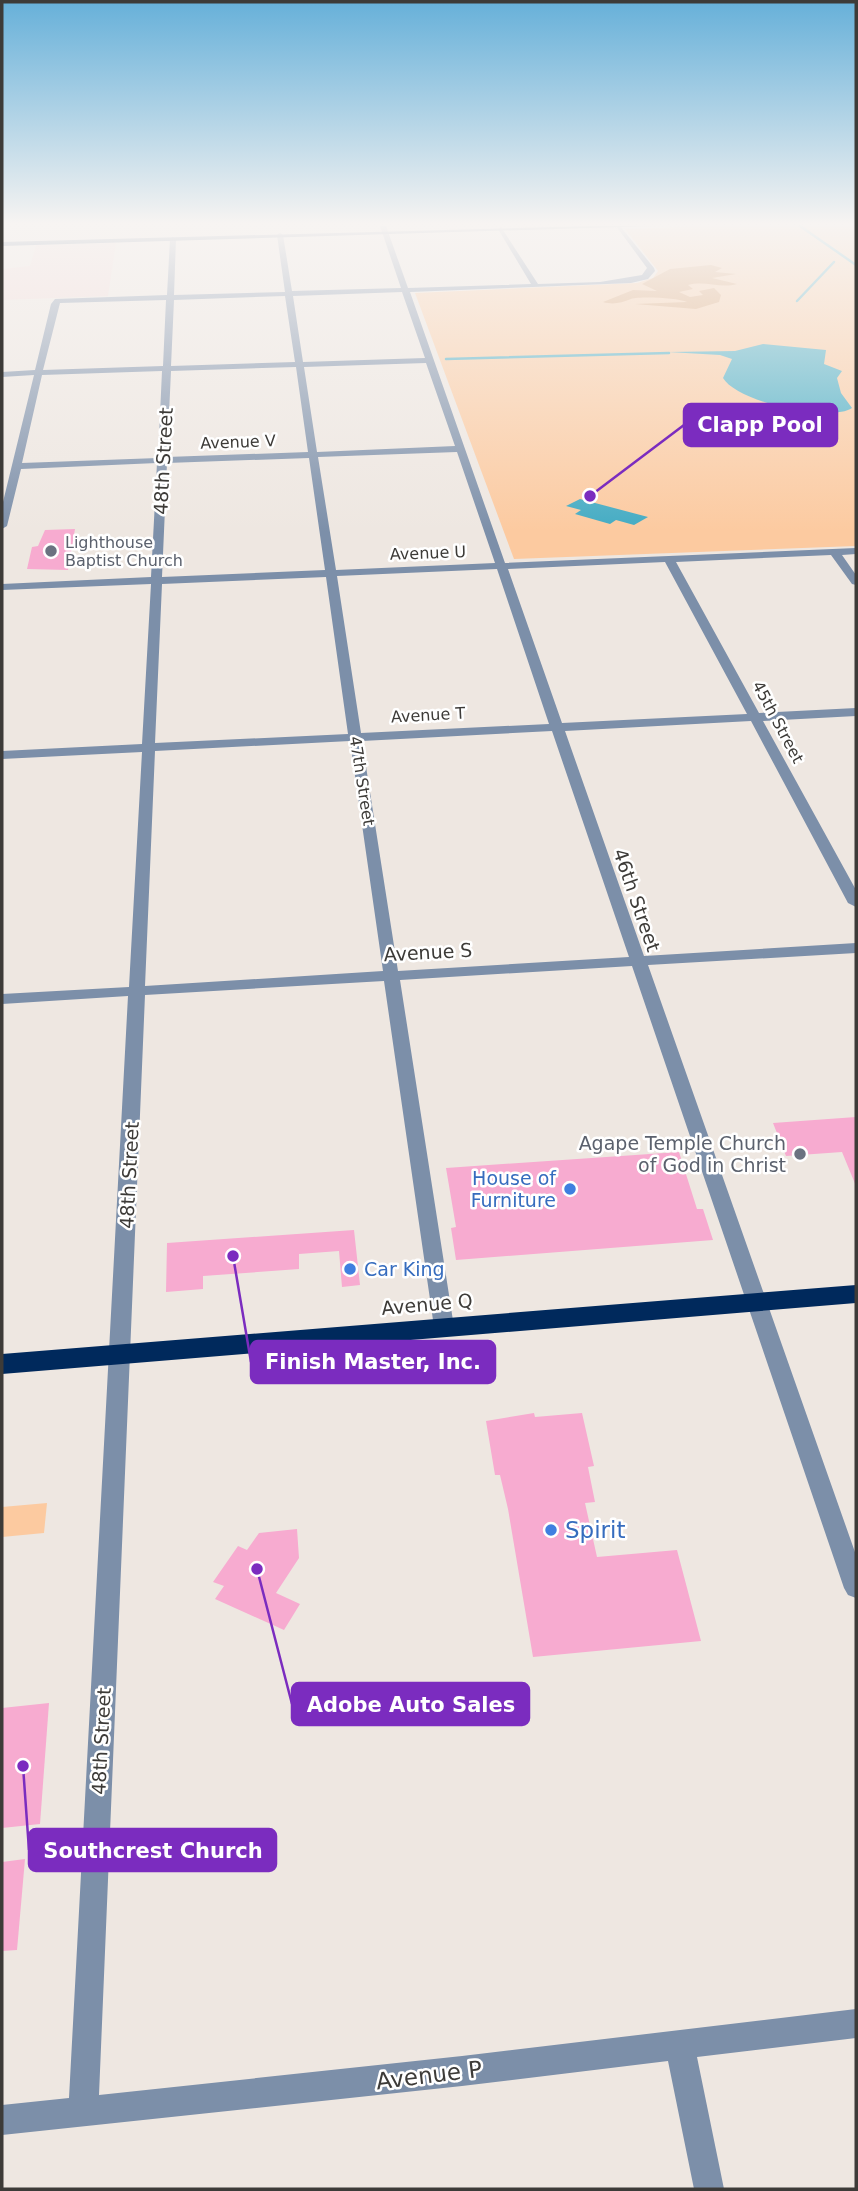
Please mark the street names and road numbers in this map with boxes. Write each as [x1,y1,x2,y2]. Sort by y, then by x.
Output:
street label: 48th Street [149,407,177,515]
street label: Avenue V [200,431,276,453]
street label: Avenue U [390,542,466,564]
street label: 45th Street [748,678,808,766]
street label: Avenue T [390,704,466,726]
street label: 47th Street [346,735,378,827]
street label: 46th Street [609,846,665,954]
street label: Avenue S [383,939,473,965]
street label: 48th Street [115,1121,143,1229]
street label: Avenue Q [380,1289,474,1319]
street label: 48th Street [87,1687,115,1795]
street label: Avenue P [374,2056,484,2094]

